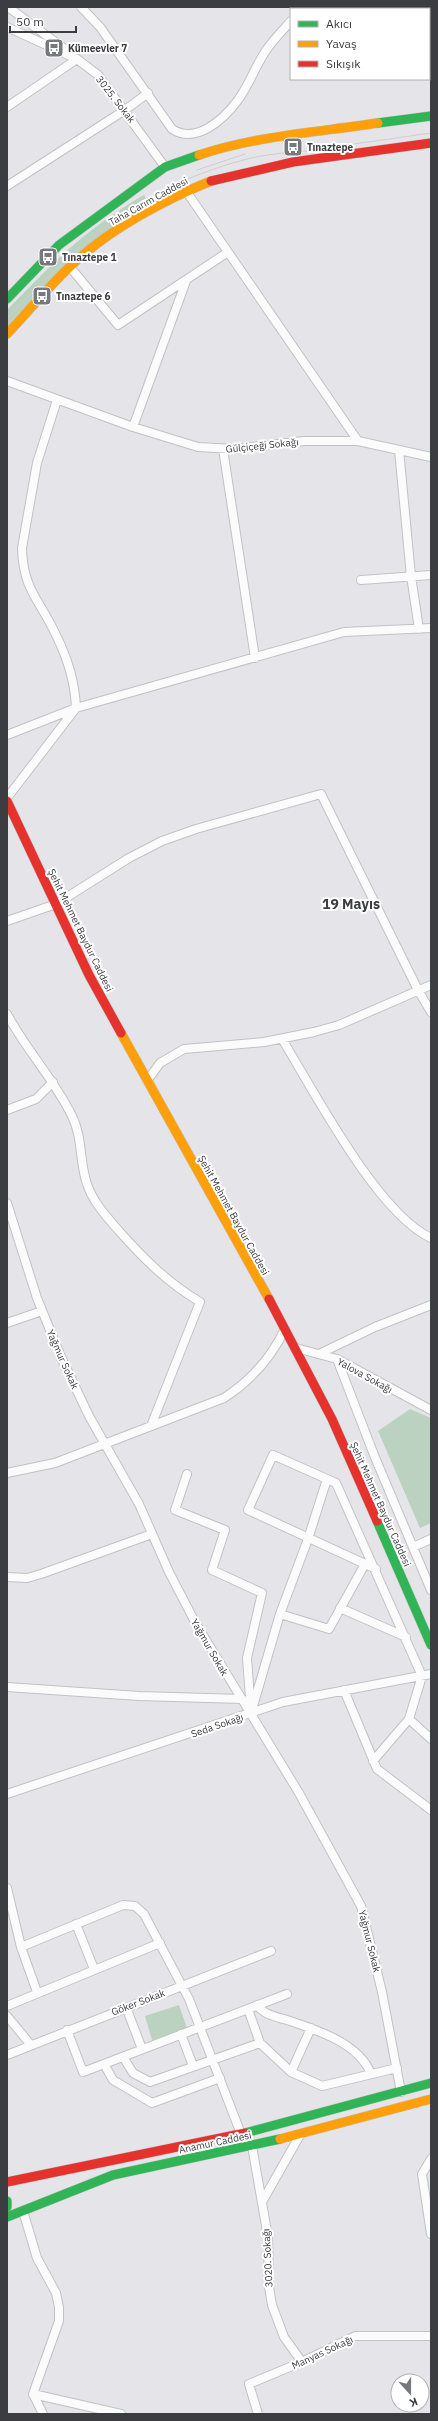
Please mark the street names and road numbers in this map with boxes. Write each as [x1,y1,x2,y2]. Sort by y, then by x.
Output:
street label: 3025. Sokak [93,73,139,126]
street label: Taha Carım Caddesi [106,174,190,229]
street label: Gülçiçeği Sokağı [225,435,299,456]
street label: Şehit Mehmet Baydur Caddesi [45,867,116,994]
street label: Şehit Mehmet Baydur Caddesi [195,1153,272,1277]
street label: Yağmur Sokak [44,1327,82,1392]
street label: Yalova Sokağı [335,1355,395,1396]
street label: Şehit Mehmet Baydur Caddesi [347,1440,414,1569]
street label: Yağmur Sokak [188,1616,231,1679]
street label: Seda Sokağı [189,1710,245,1741]
street label: Yağmur Sokak [355,1909,384,1974]
street label: Göker Sokak [110,1986,168,2019]
street label: Anamur Caddesi [178,2128,253,2157]
street label: 3020. Sokağı [259,2228,276,2288]
street label: Manyas Sokağı [289,2333,355,2372]

